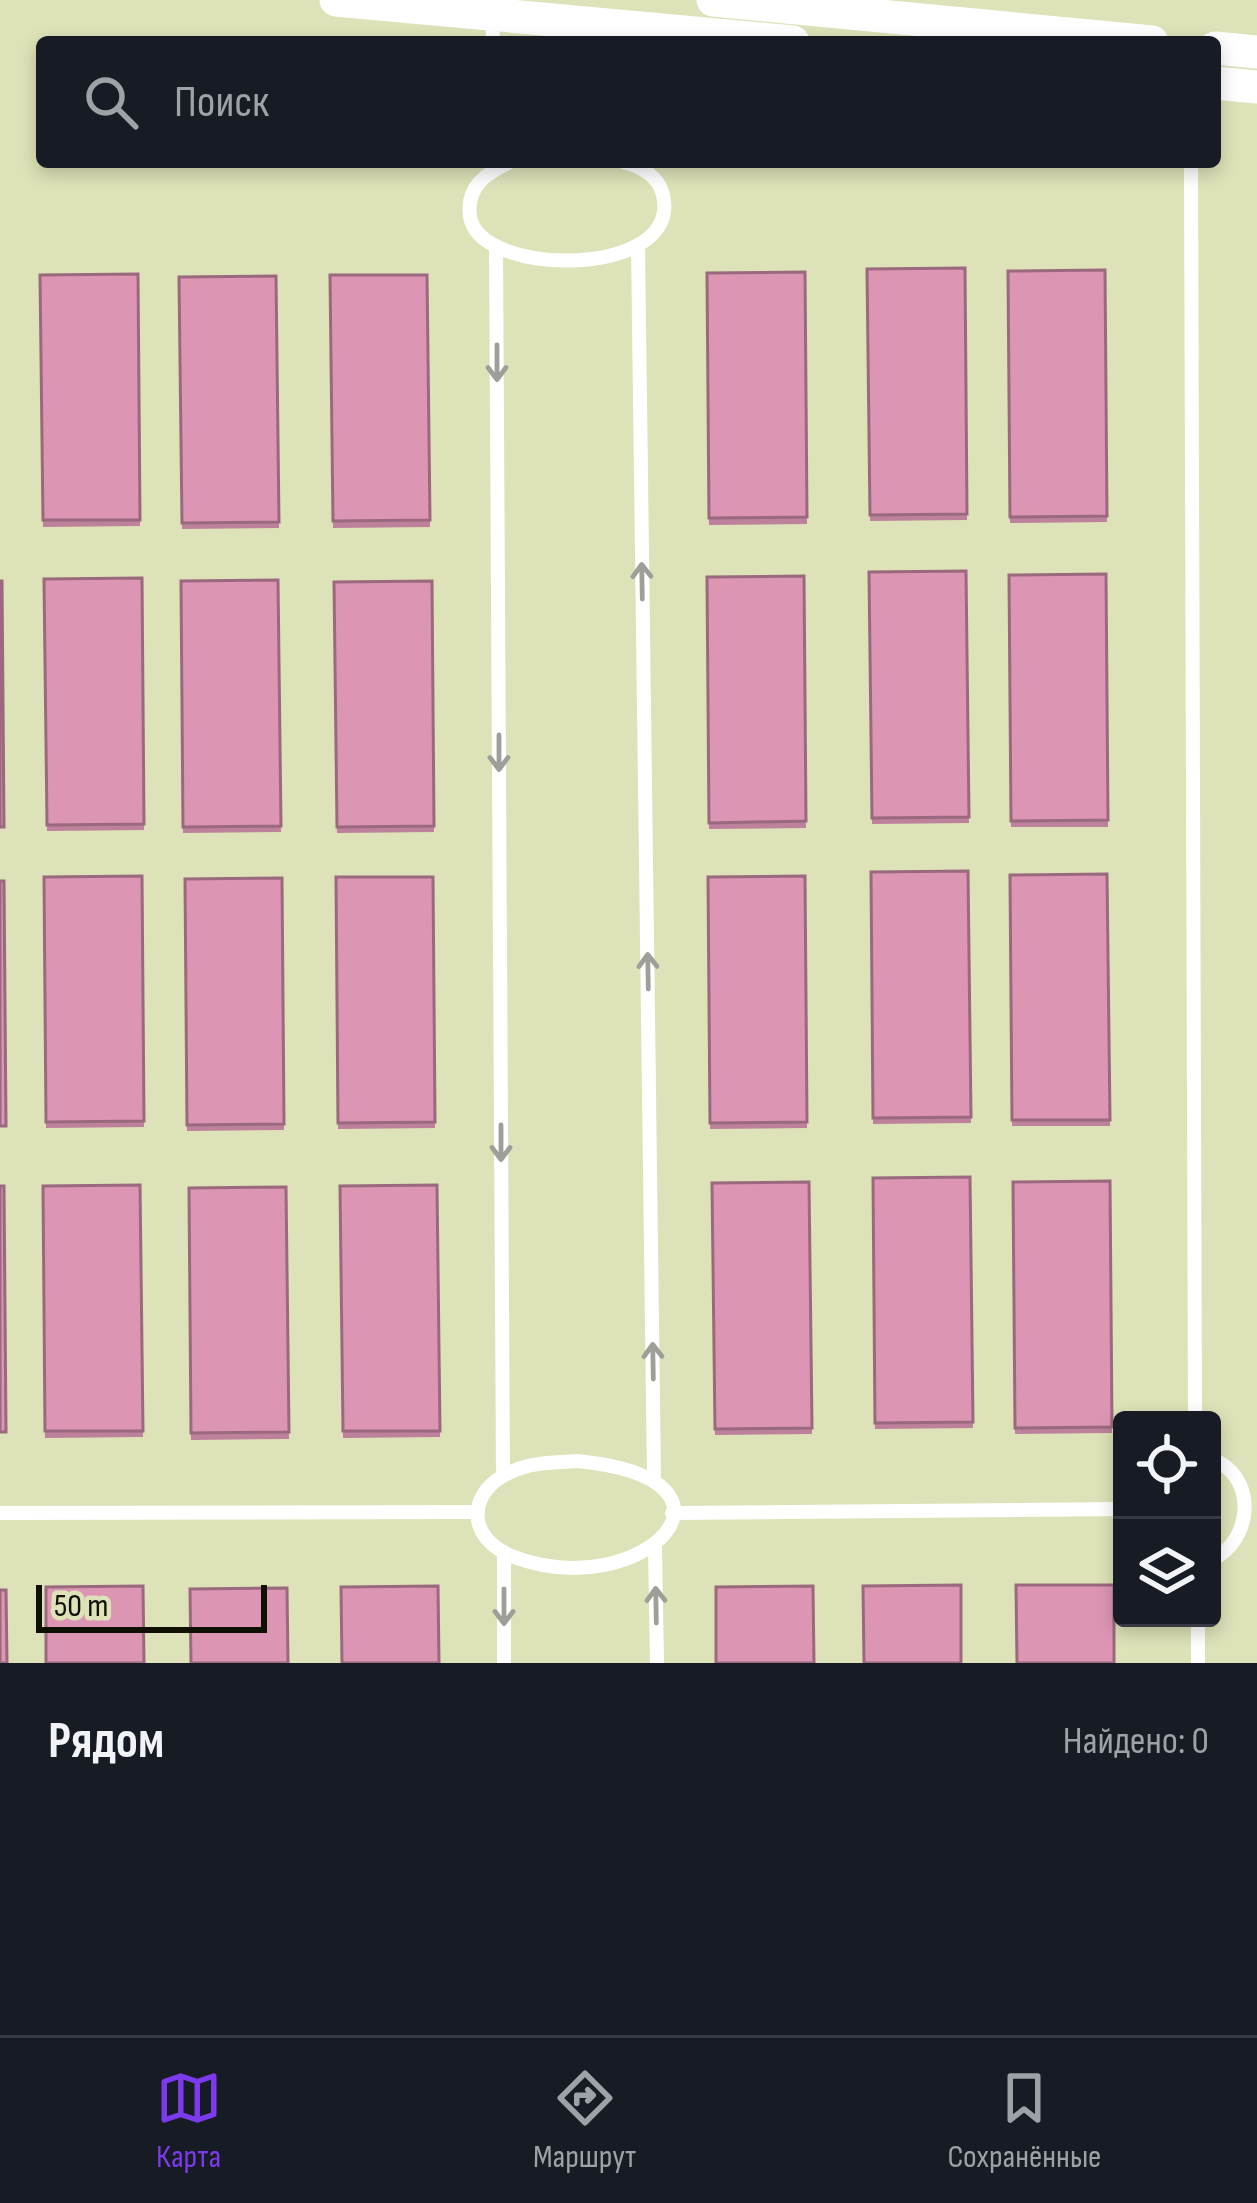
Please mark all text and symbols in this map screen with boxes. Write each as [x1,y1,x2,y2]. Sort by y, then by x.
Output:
search box [36,36,1221,168]
icon: search [78,69,144,135]
text: Поиск [174,75,269,130]
one-way arrow [486,343,508,382]
one-way arrow [631,562,654,601]
one-way arrow [488,733,510,772]
one-way arrow [636,952,659,991]
one-way arrow [490,1123,512,1162]
one-way arrow [642,1342,664,1381]
map controls [1113,1411,1221,1627]
button: locate [1113,1411,1221,1519]
button: layers [1113,1519,1221,1627]
scale bar [36,1579,267,1632]
text: 50 m [54,1586,108,1626]
one-way arrow [645,1586,667,1625]
one-way arrow [493,1587,515,1626]
text: Рядом [48,1711,164,1772]
text: Найдено: 0 [1063,1718,1209,1765]
tab: Карта [156,2065,222,2177]
tab: Маршрут [533,2065,636,2177]
tab: Сохранённые [947,2065,1101,2177]

